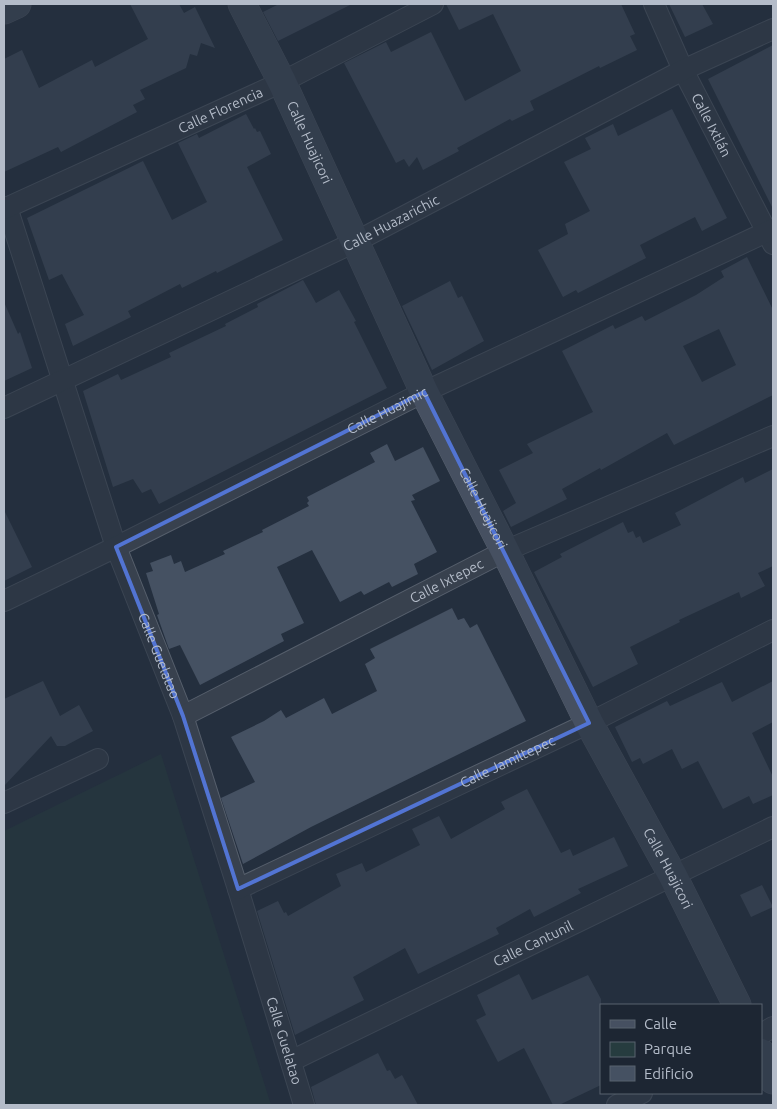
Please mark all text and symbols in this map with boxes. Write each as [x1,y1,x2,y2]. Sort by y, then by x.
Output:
street label: Calle Florencia [176,84,265,136]
street label: Calle Ixtlán [688,91,734,159]
street label: Calle Huajicori [284,98,335,186]
street label: Calle Huazarichic [341,191,442,254]
street label: Calle Huajimic [344,383,431,437]
street label: Calle Huajicori [456,465,511,552]
street label: Calle Ixtepec [407,555,486,606]
street label: Calle Guelatao [135,611,183,701]
street label: Calle Jamiltepec [457,732,558,791]
street label: Calle Huajicori [640,825,696,911]
street label: Calle Cantunil [491,917,576,970]
street label: Calle Guelatao [263,995,305,1087]
legend [600,1004,762,1094]
text: Calle [644,1015,677,1032]
text: Parque [644,1040,692,1057]
text: Edificio [644,1065,693,1082]

